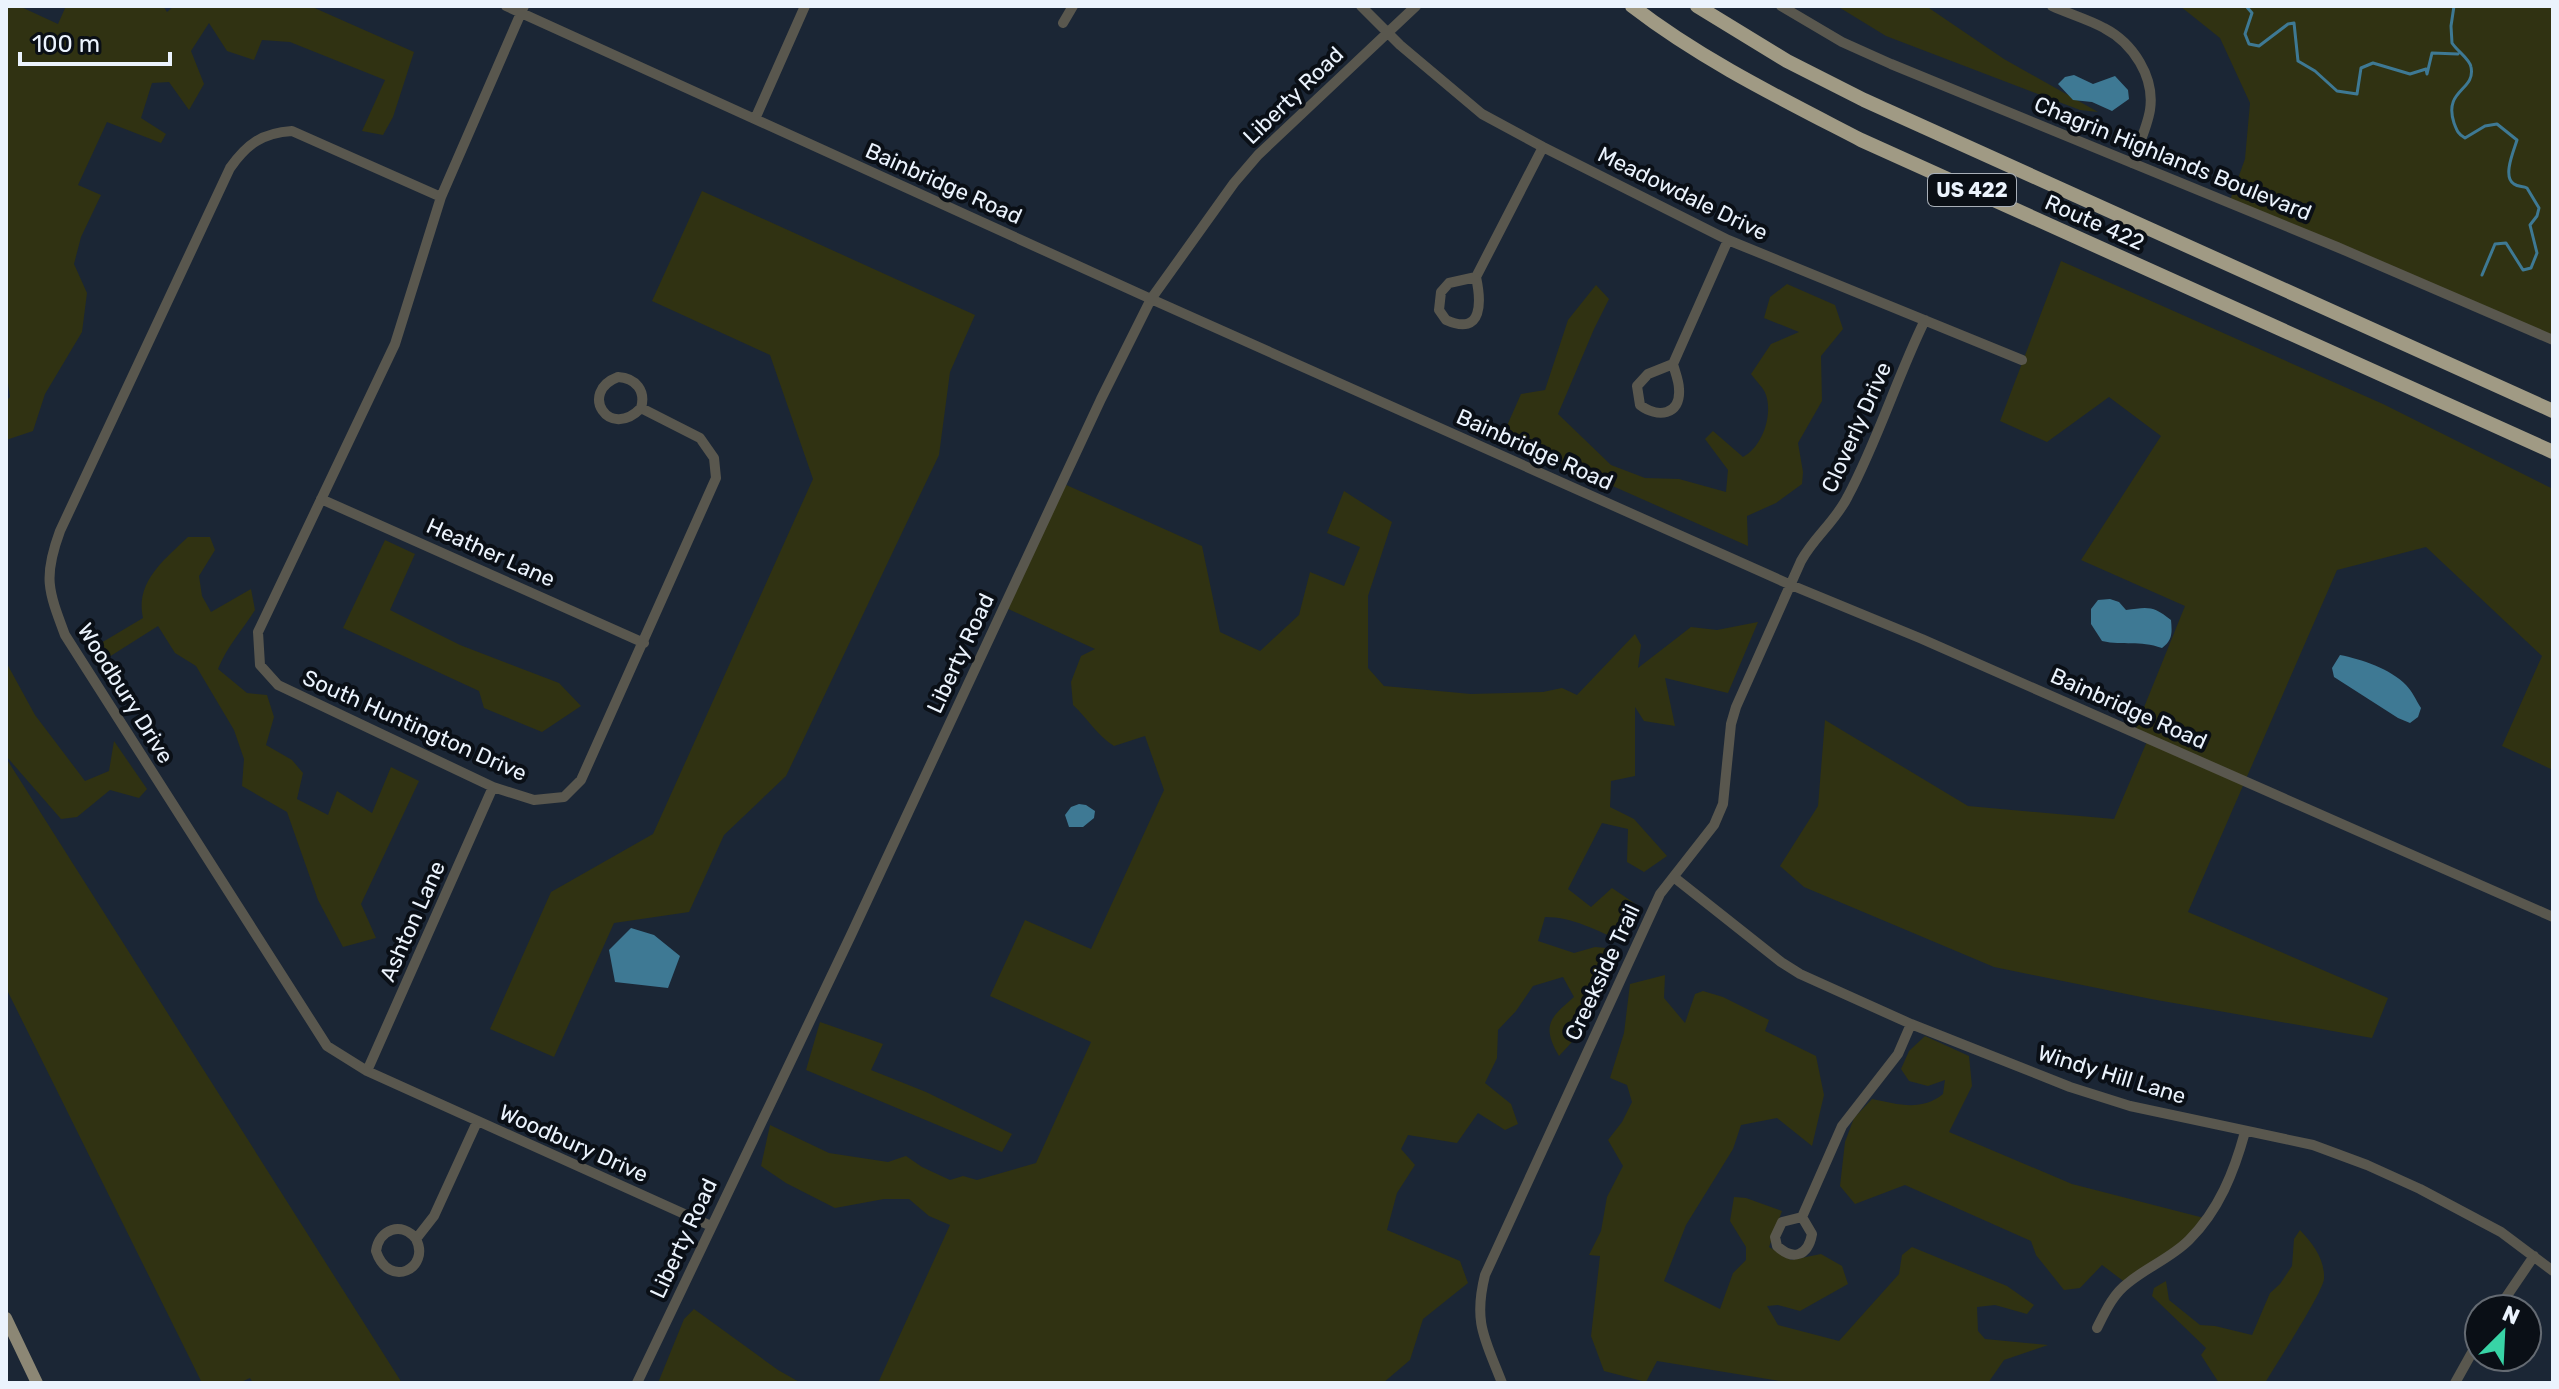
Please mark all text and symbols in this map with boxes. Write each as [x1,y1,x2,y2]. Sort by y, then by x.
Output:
scale bar [20,16,170,66]
text: 100 m [32,30,100,58]
street label: Liberty Road [1238,41,1349,150]
street label: Chagrin Highlands Boulevard [2030,90,2315,227]
street label: Bainbridge Road [861,137,1026,230]
street label: Meadowdale Drive [1593,141,1772,246]
road number: US 422 [1928,174,2016,206]
street label: Route 422 [2041,189,2149,256]
street label: Cloverly Drive [1816,358,1897,497]
street label: Bainbridge Road [1452,403,1617,496]
street label: Heather Lane [422,512,559,593]
street label: Liberty Road [921,589,1000,717]
street label: Woodbury Drive [72,618,179,768]
street label: Bainbridge Road [2046,662,2211,755]
street label: South Huntington Drive [299,664,531,787]
street label: Ashton Lane [374,857,451,986]
street label: Creekside Trail [1559,900,1646,1045]
street label: Windy Hill Lane [2034,1039,2189,1110]
street label: Woodbury Drive [495,1099,652,1188]
street label: Liberty Road [644,1174,723,1302]
north arrow [2463,1293,2543,1373]
text: N [2498,1300,2524,1331]

